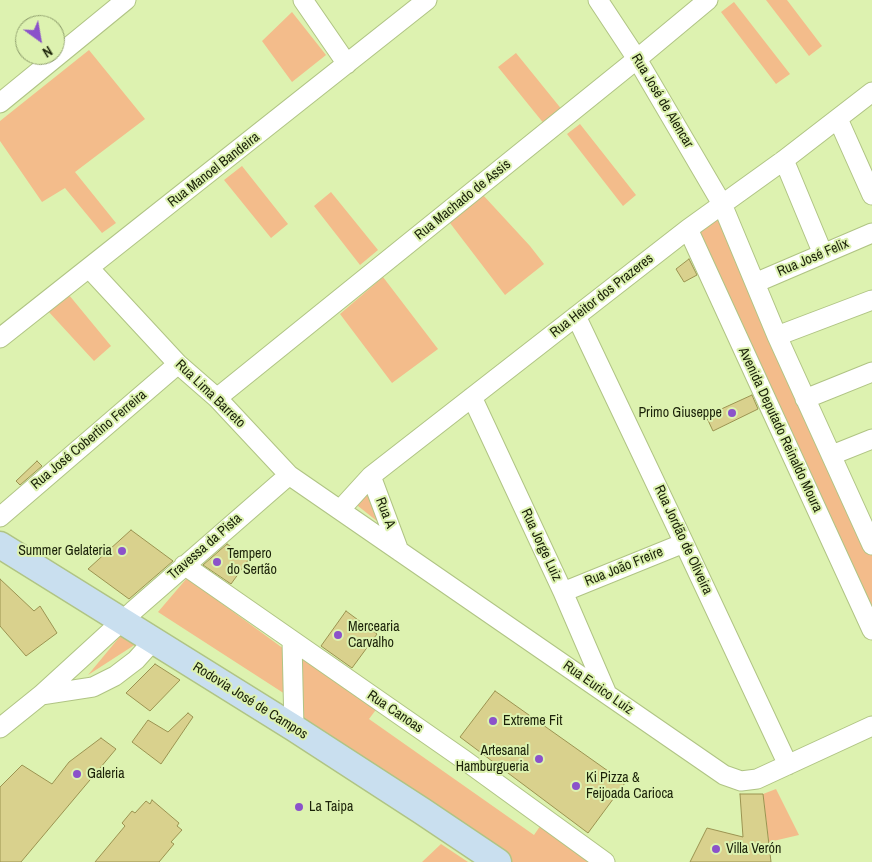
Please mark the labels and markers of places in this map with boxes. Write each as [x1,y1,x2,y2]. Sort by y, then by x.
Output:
place label: Primo Giuseppe [638,405,722,421]
marker: Primo Giuseppe [726,407,738,419]
place label: Summer Gelateria [18,543,112,559]
marker: Summer Gelateria [116,545,128,557]
place label: Tempero do Sertão [227,546,277,578]
marker: Tempero do Sertão [211,556,223,568]
place label: Mercearia Carvalho [348,619,400,652]
marker: Mercearia Carvalho [332,629,344,641]
place label: Extreme Fit [503,713,562,729]
marker: Extreme Fit [487,715,499,727]
place label: Artesanal Hamburgueria [456,743,529,776]
marker: Artesanal Hamburgueria [533,753,545,765]
place label: Galeria [87,766,125,782]
marker: Galeria [71,768,83,780]
place label: Ki Pizza & Feijoada Carioca [586,770,673,802]
marker: Ki Pizza & Feijoada Carioca [570,780,582,792]
place label: La Taipa [309,799,353,815]
marker: La Taipa [293,801,305,813]
place label: Villa Verón [726,841,781,857]
marker: Villa Verón [710,843,722,855]

